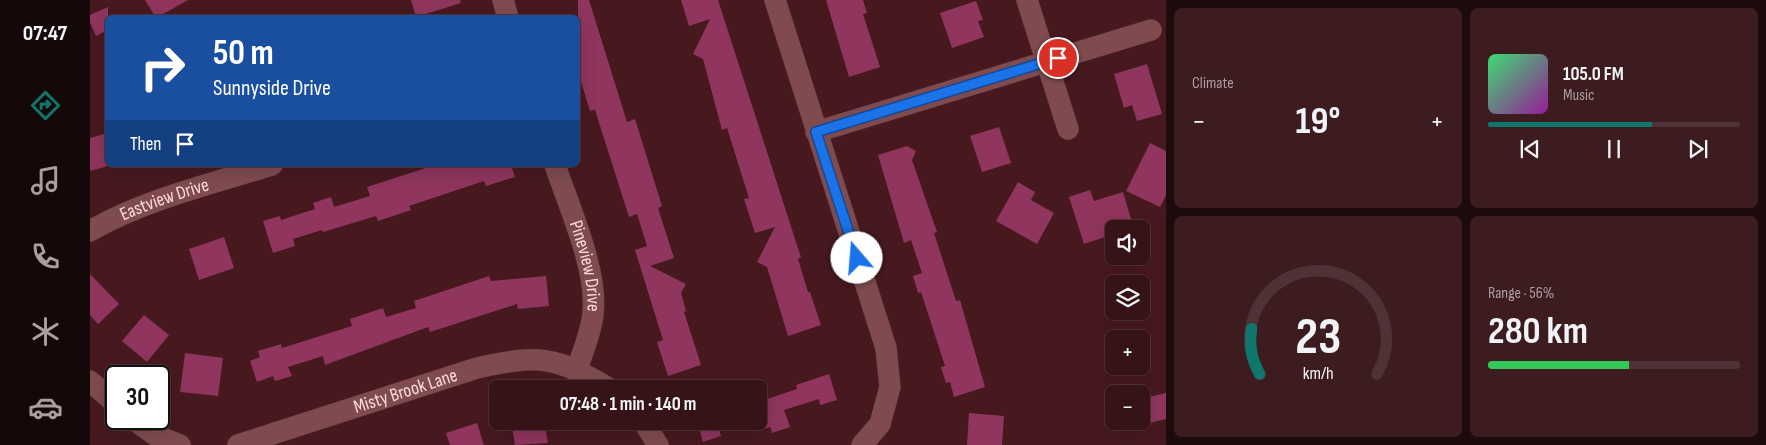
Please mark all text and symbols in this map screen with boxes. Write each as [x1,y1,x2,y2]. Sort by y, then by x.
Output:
text: 07:47 [23,20,67,47]
text: 50 m [213,32,274,75]
icon: right [130,35,195,100]
pin [1037,37,1079,79]
icon: arrive [1044,44,1072,72]
text: 105.0 FM [1563,63,1624,86]
text: Climate [1192,74,1234,93]
text: Sunnyside Drive [213,75,331,102]
text: Music [1563,86,1594,105]
icon: directions [28,88,63,123]
text: 19° [1296,99,1340,144]
text: − [1192,105,1206,138]
text: + [1430,105,1444,138]
icon: arrive [171,130,199,158]
text: Then [130,133,161,156]
icon: previous [1516,135,1544,163]
icon: pause [1600,135,1628,163]
icon: next [1684,135,1712,163]
icon: music [28,163,63,198]
street label: Eastview Drive [116,173,212,226]
street label: Pineview Drive [564,217,605,312]
map controls [1105,220,1150,430]
button: sound [1105,220,1150,265]
position arrow [830,231,882,283]
icon: phone [28,239,63,274]
button: layers [1105,275,1150,320]
text: Range · 56% [1488,284,1554,303]
text: 23 [1295,306,1341,369]
text: 280 km [1488,309,1588,354]
icon: climate [28,314,63,349]
button: + [1105,330,1150,375]
text: km/h [1303,363,1333,384]
street label: Misty Brook Lane [351,364,460,418]
speed limit sign: 30 [105,365,170,430]
button: − [1105,385,1150,430]
icon: car [28,390,63,425]
text: 07:48 · 1 min · 140 m [560,393,696,416]

